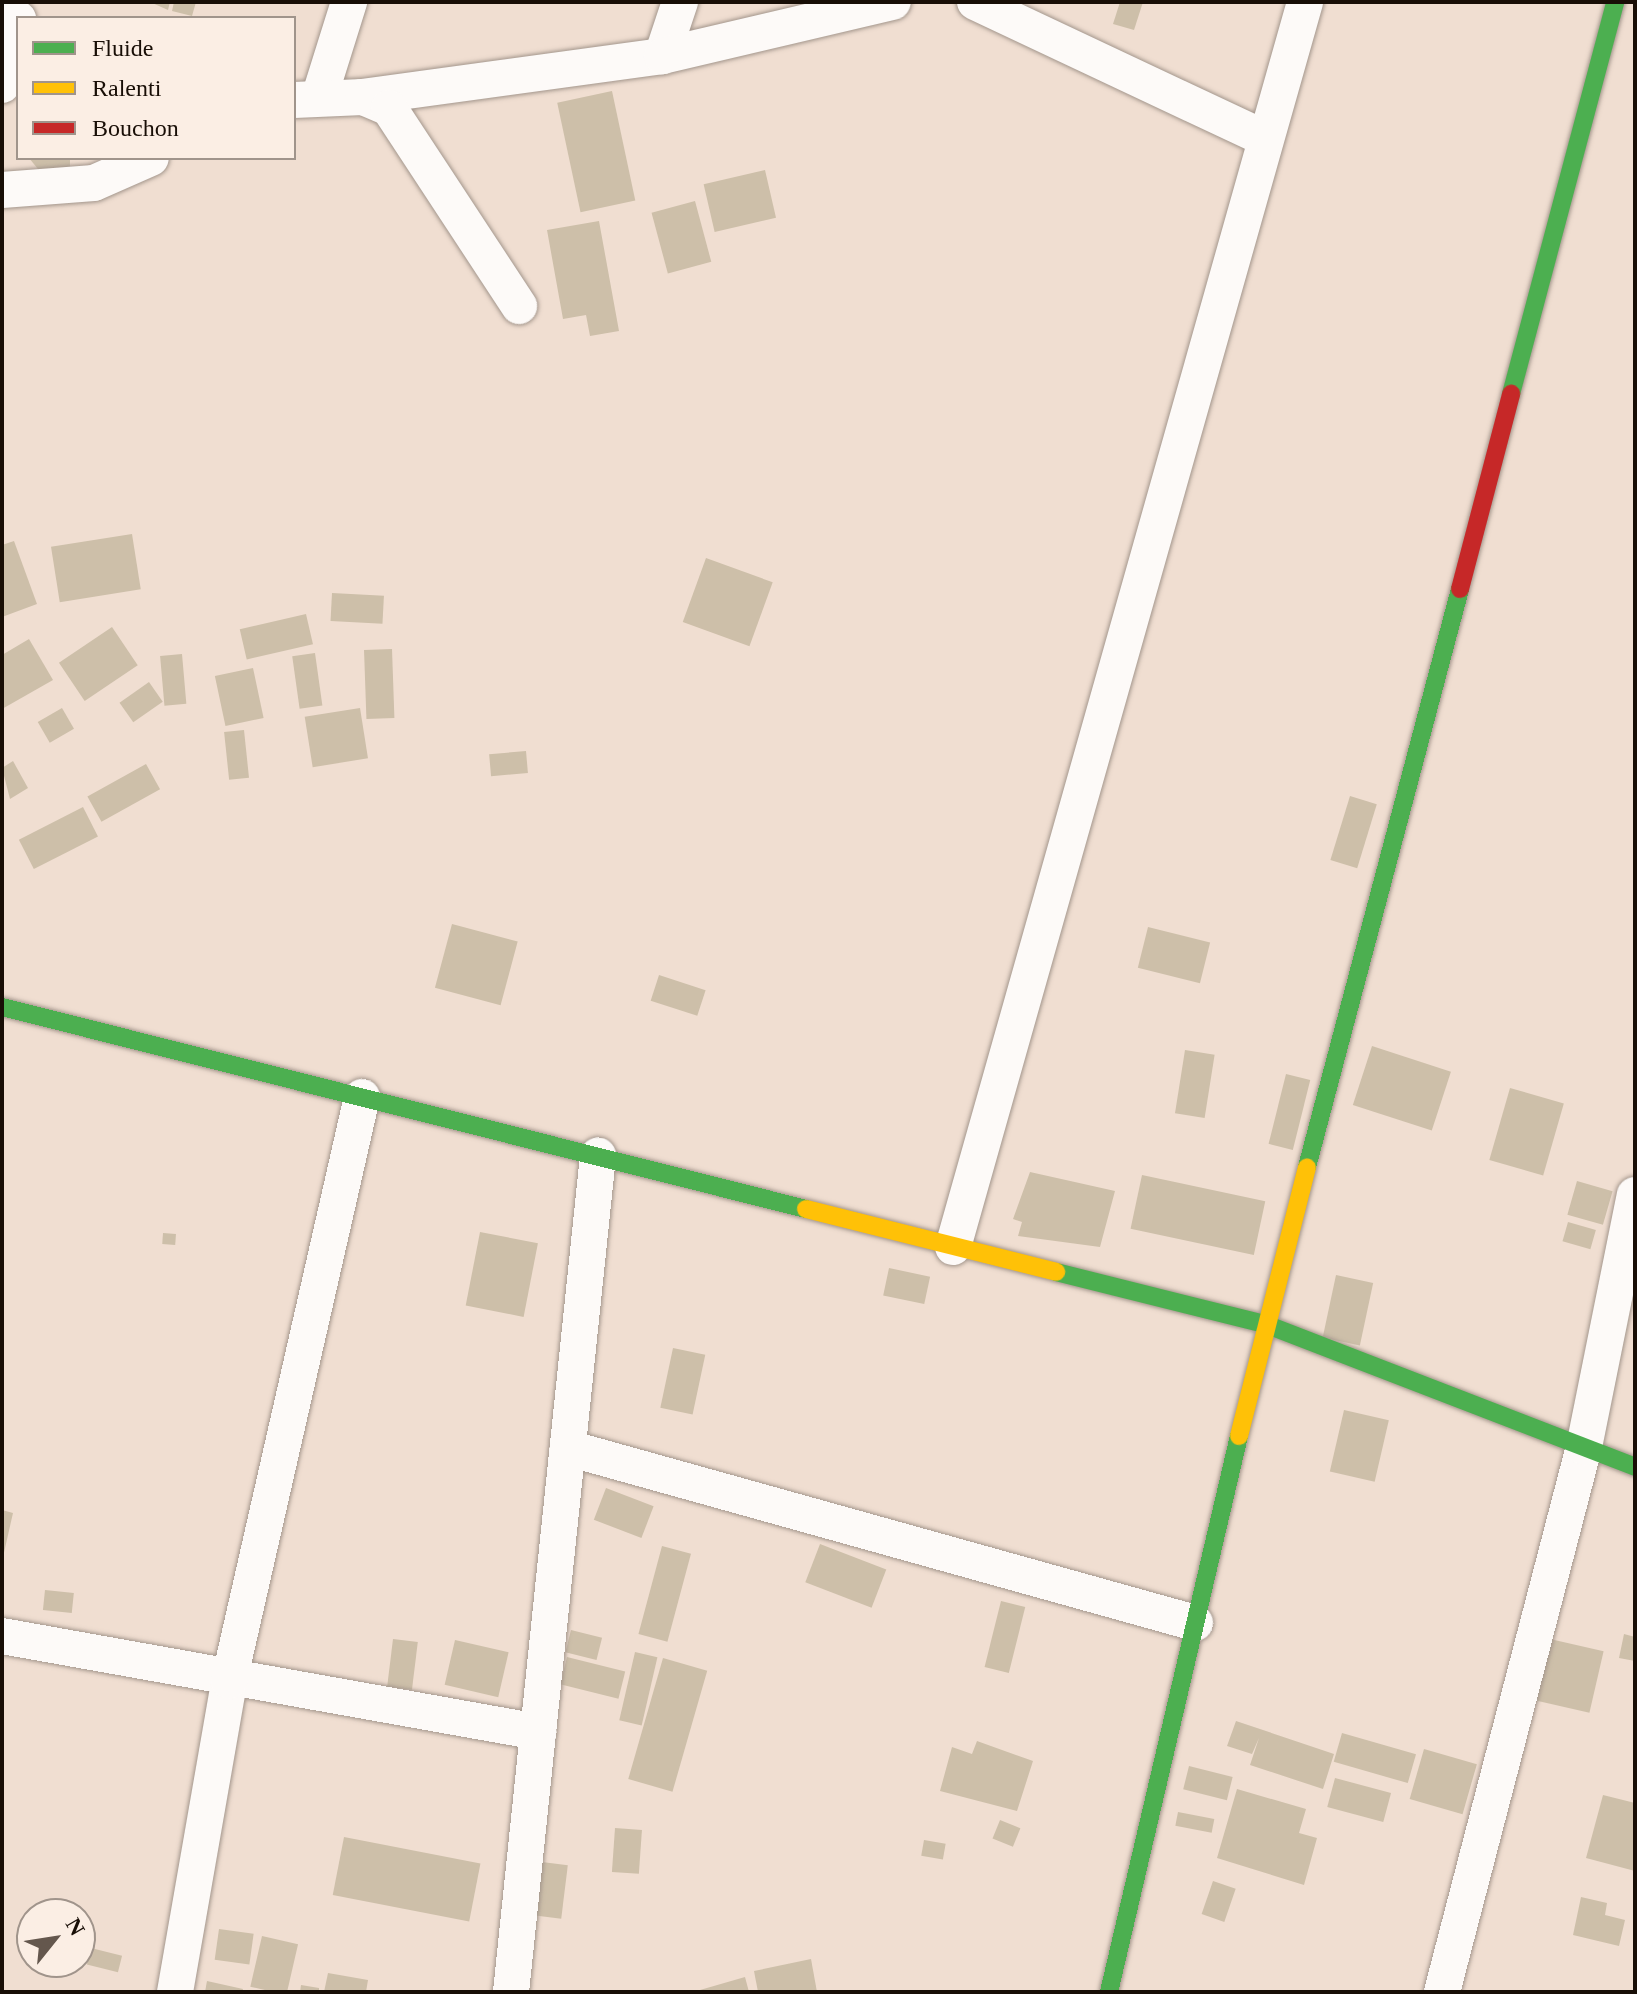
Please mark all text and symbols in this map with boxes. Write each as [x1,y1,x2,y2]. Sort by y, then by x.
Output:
legend [16,16,296,160]
text: Fluide [92,35,153,61]
text: Ralenti [92,75,161,101]
text: Bouchon [92,115,179,141]
north arrow [16,1898,96,1978]
text: N [61,1914,90,1940]

